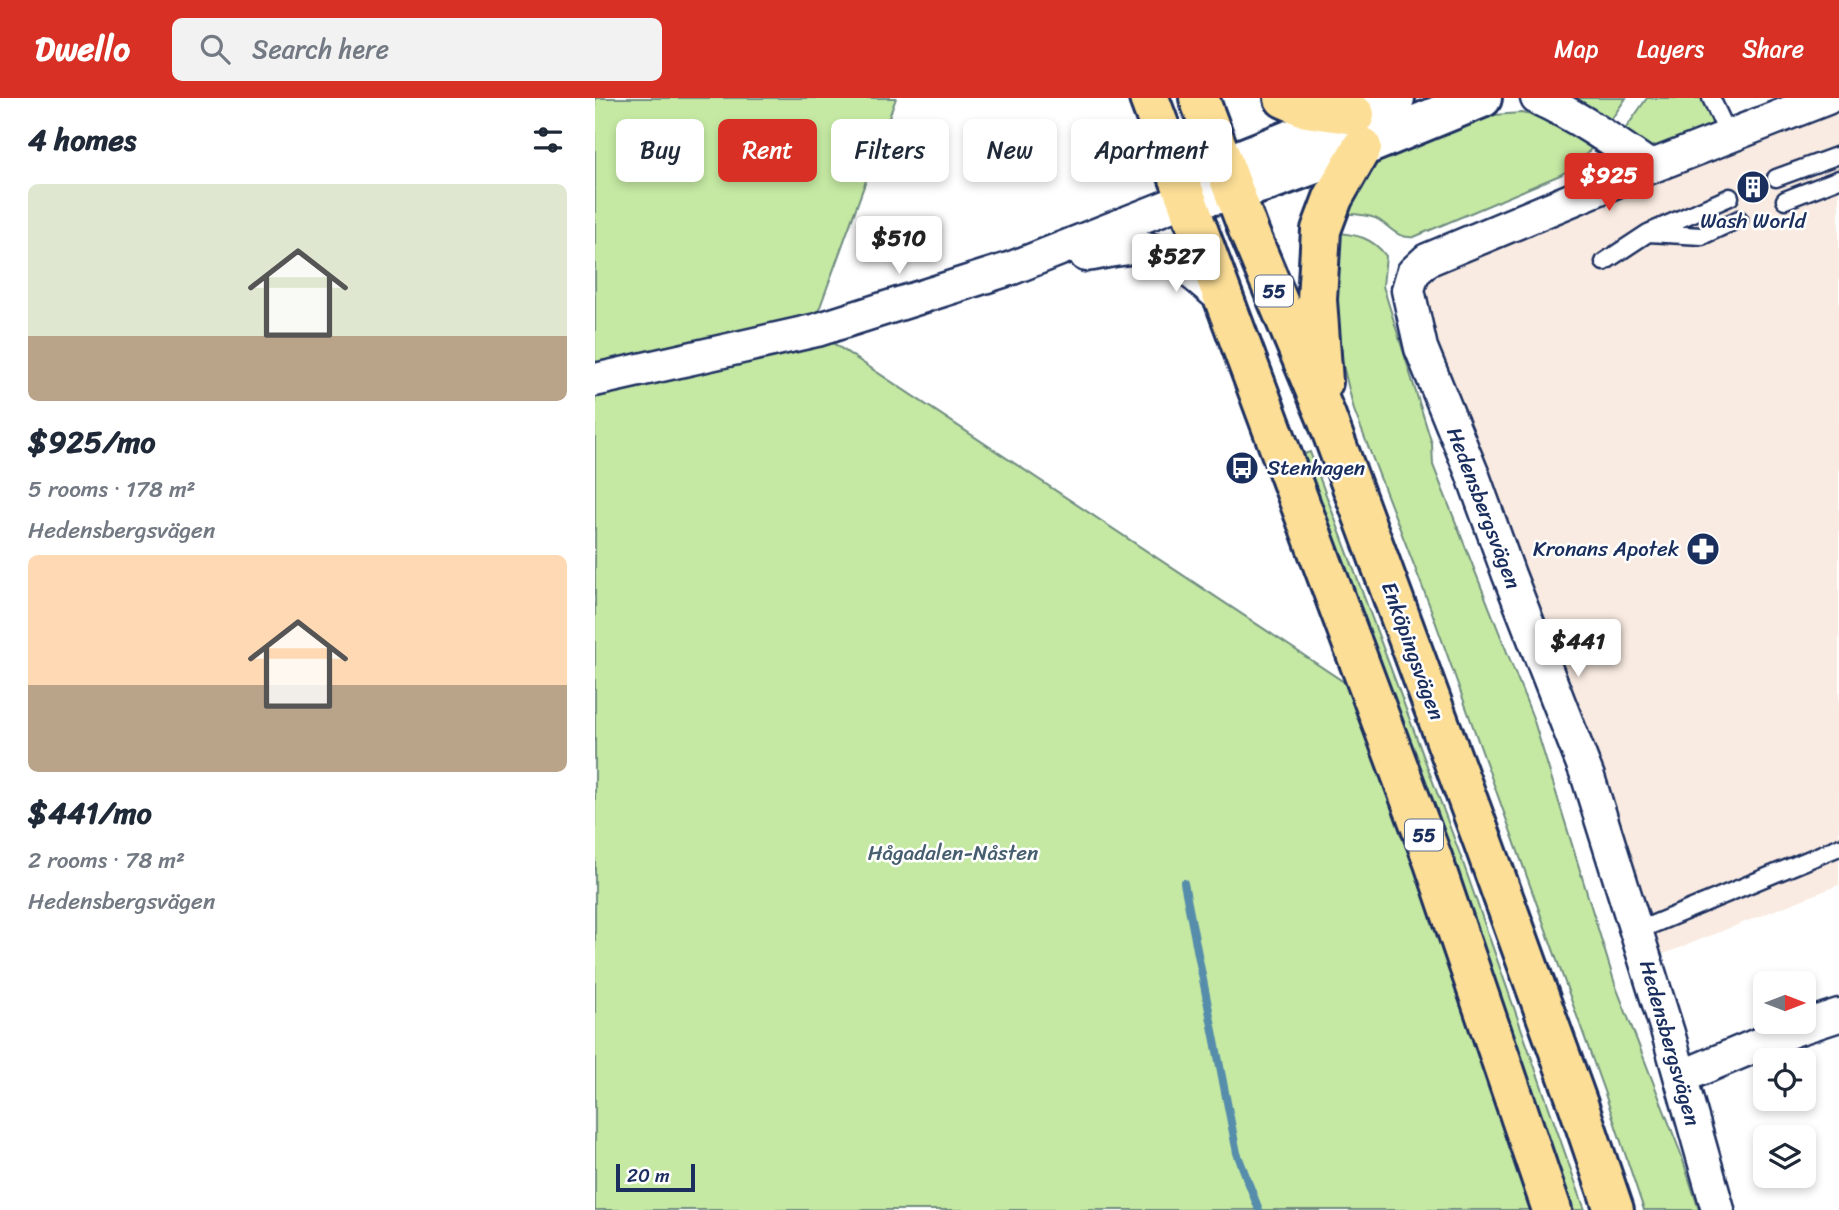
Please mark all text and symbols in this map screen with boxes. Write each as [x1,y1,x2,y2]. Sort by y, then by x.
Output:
search box [172,18,662,81]
text: Dwello [35,20,130,78]
text: Search here [252,26,389,72]
text: Map [1554,28,1599,70]
text: Layers [1637,28,1704,70]
text: Share [1742,28,1804,70]
icon: search [196,30,234,68]
text: 4 homes [28,113,136,167]
chip: Buy [616,119,704,182]
chip: Rent [718,119,817,182]
chip: Filters [831,119,949,182]
chip: New [963,119,1057,182]
chip: Apartment [1071,119,1232,182]
icon: filters [529,121,567,159]
pin: $925 [1568,153,1650,213]
text: $925 [1581,155,1637,196]
building icon: Wash World [1734,168,1772,206]
place label: Wash World [1700,202,1808,240]
pin: $510 [858,216,940,276]
text: $510 [872,218,926,259]
icon: home [235,230,361,356]
pin: $527 [1135,234,1217,294]
text: $527 [1148,236,1204,277]
road number: 55 [1255,276,1293,307]
text: $925/mo [28,415,155,469]
street label: Hedensbergsvägen [1436,421,1532,595]
bus stop icon: Stenhagen [1223,449,1261,487]
place label: Stenhagen [1267,449,1365,487]
text: 5 rooms · 178 m² [28,469,196,510]
text: Hedensbergsvägen [28,510,215,551]
place label: Kronans Apotek [1533,530,1680,568]
pharmacy icon: Kronans Apotek [1684,530,1722,568]
street label: Enköpingsvägen [1370,576,1456,726]
icon: home [235,601,361,727]
pin: $441 [1537,620,1619,679]
text: $441 [1551,621,1605,662]
text: $441/mo [28,786,152,840]
road number: 55 [1405,820,1443,850]
park label: Hågadalen-Nåsten [868,834,1038,872]
text: 2 rooms · 78 m² [28,840,185,881]
text: Hedensbergsvägen [28,881,215,922]
street label: Hedensbergsvägen [1628,956,1712,1130]
north arrow [1753,971,1817,1034]
map controls [1753,971,1816,1188]
button: locate [1753,1048,1816,1111]
button: layers [1753,1125,1816,1188]
text: 20 m [627,1159,670,1192]
scale bar [616,1161,695,1193]

